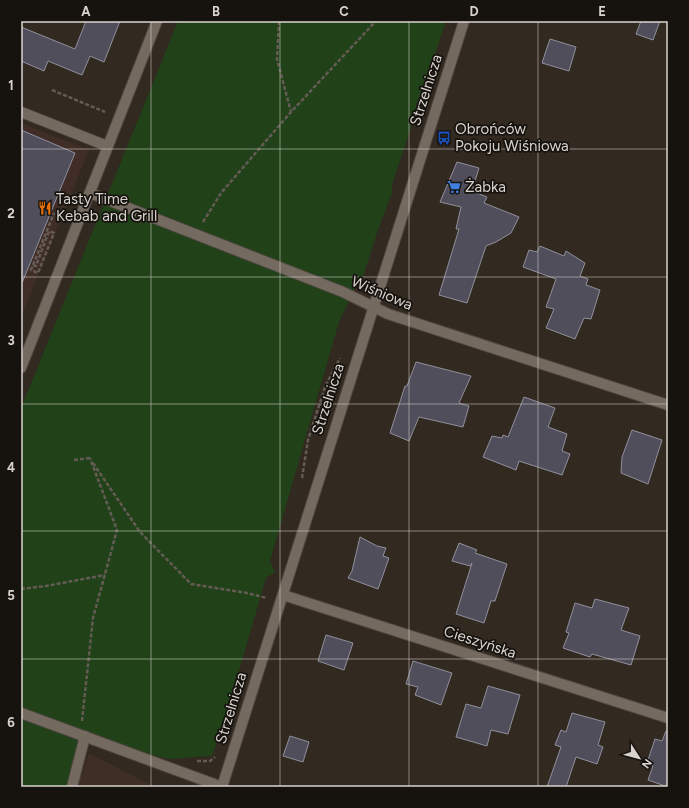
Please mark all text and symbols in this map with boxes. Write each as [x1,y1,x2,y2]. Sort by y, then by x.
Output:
text: A [81,4,91,19]
text: B [212,4,220,19]
text: C [339,4,349,19]
text: D [469,4,479,19]
text: E [598,4,606,19]
street label: Strzelnicza [406,52,446,128]
text: 1 [8,78,14,93]
place label: Obrońców Pokoju Wiśniowa [455,120,569,155]
bus stop icon: Obrońców Pokoju Wiśniowa [436,130,452,146]
place label: Żabka [465,178,506,196]
supermarket icon: Żabka [446,179,462,195]
place label: Tasty Time Kebab and Grill [56,190,157,225]
restaurant icon: Tasty Time Kebab and Grill [37,200,53,216]
text: 2 [7,206,15,221]
street label: Wiśniowa [349,272,415,314]
text: 3 [7,333,15,348]
street label: Strzelnicza [308,361,348,437]
text: 4 [7,460,15,475]
text: 5 [7,588,15,603]
street label: Cieszyńska [442,622,518,662]
street label: Strzelnicza [212,670,250,746]
text: 6 [7,715,15,730]
north arrow [619,738,659,778]
text: N [639,756,654,771]

